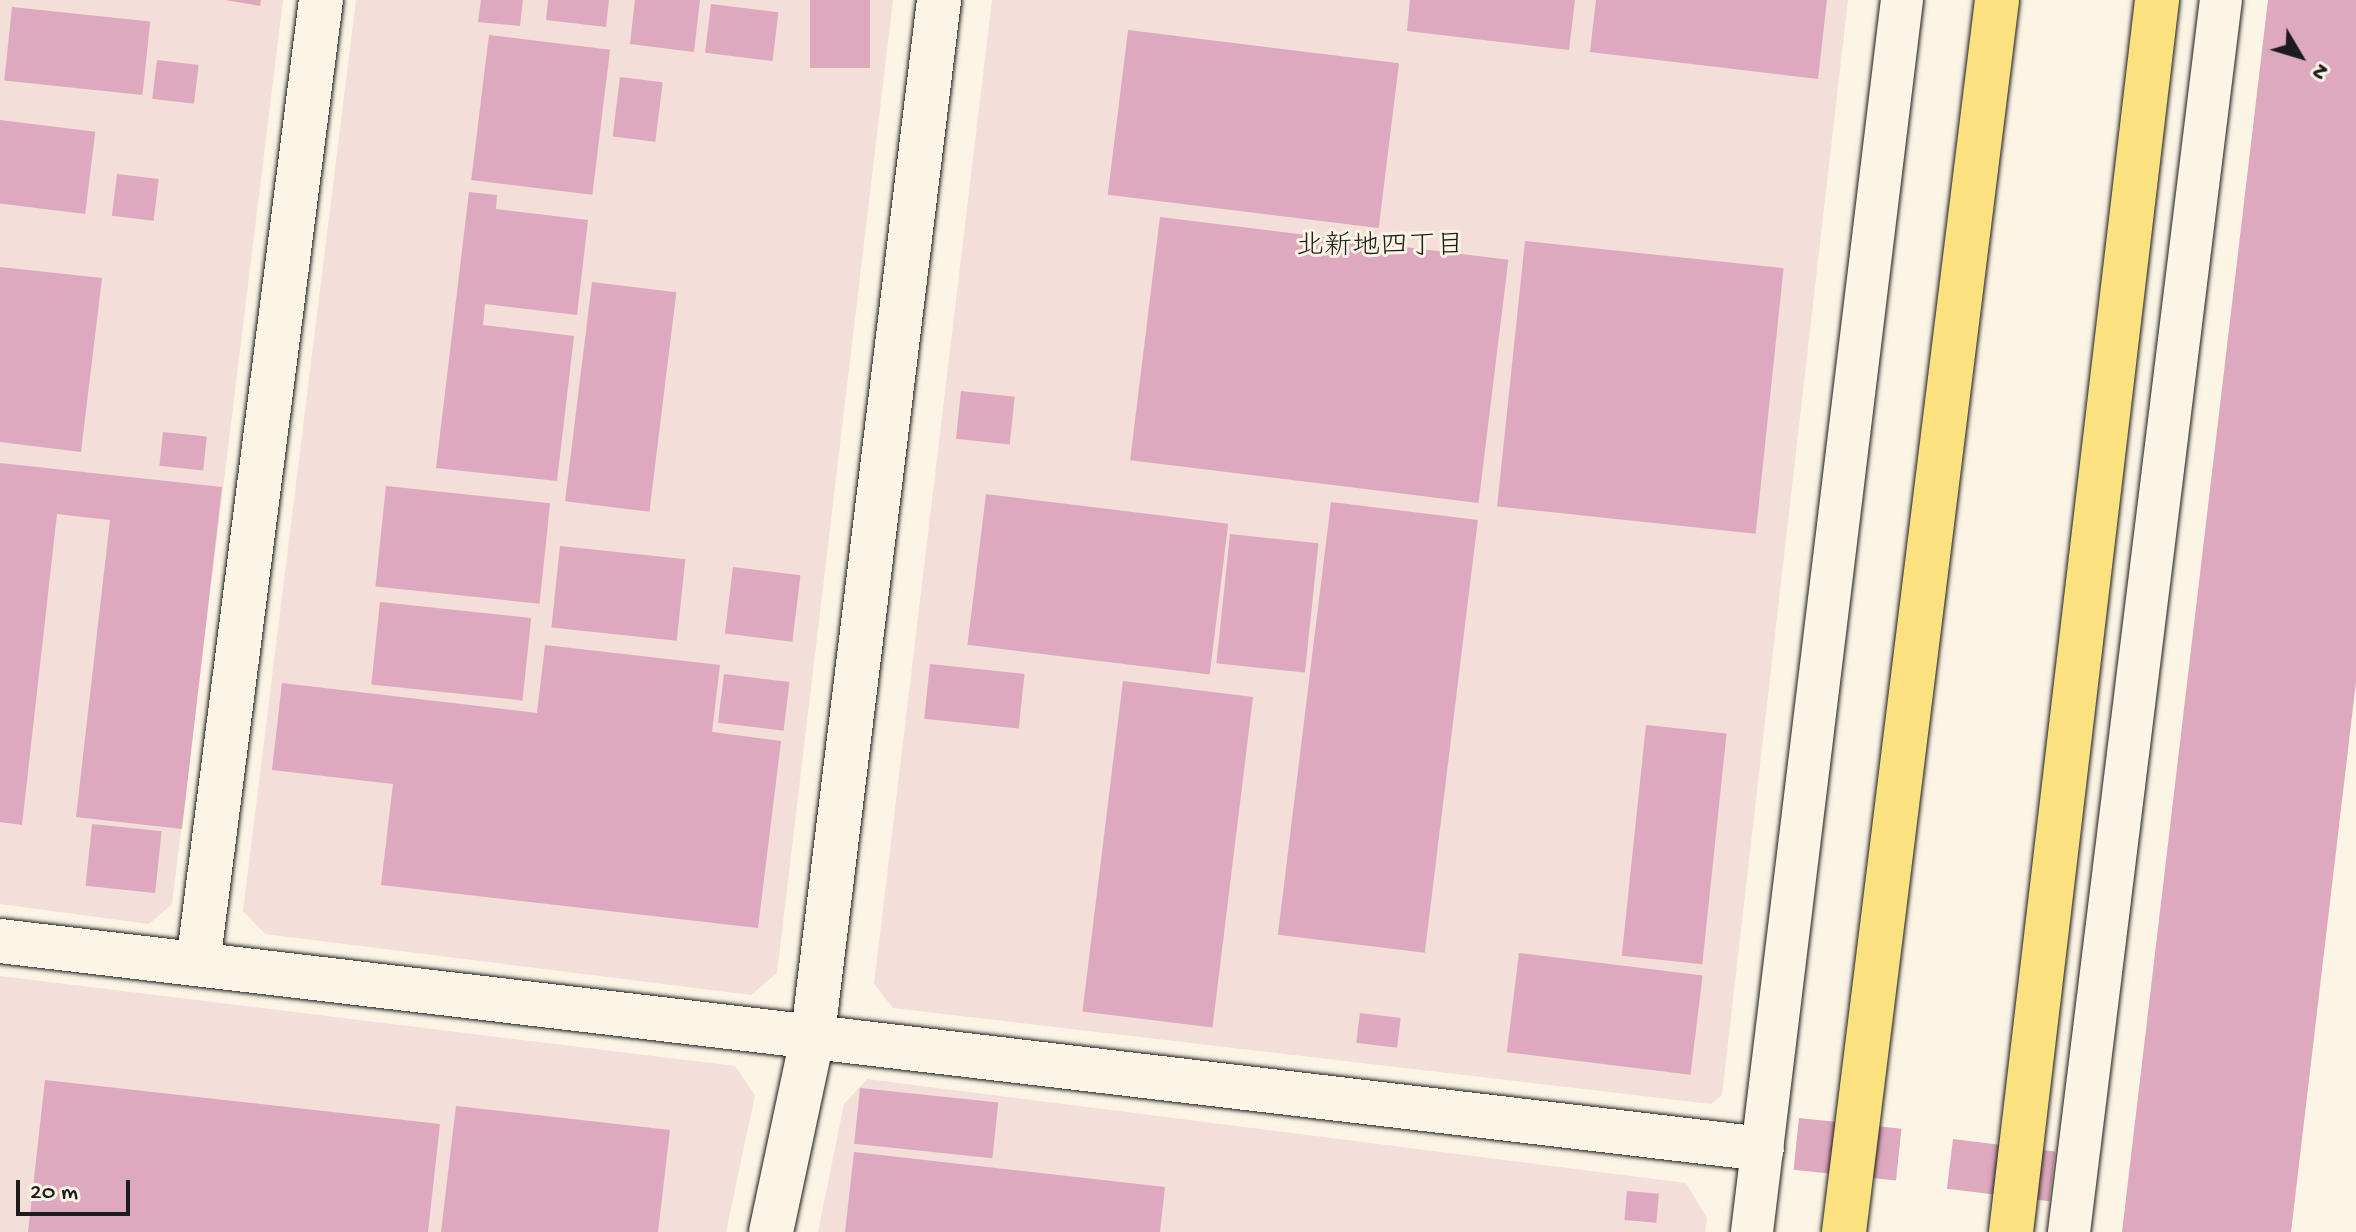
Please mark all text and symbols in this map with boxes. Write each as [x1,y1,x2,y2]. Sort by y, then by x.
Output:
north arrow [2260,16,2340,96]
text: N [2304,57,2334,84]
district label: 北新地四丁目 [1296,231,1464,265]
scale bar [20,1164,134,1214]
text: 20 m [30,1179,78,1208]

